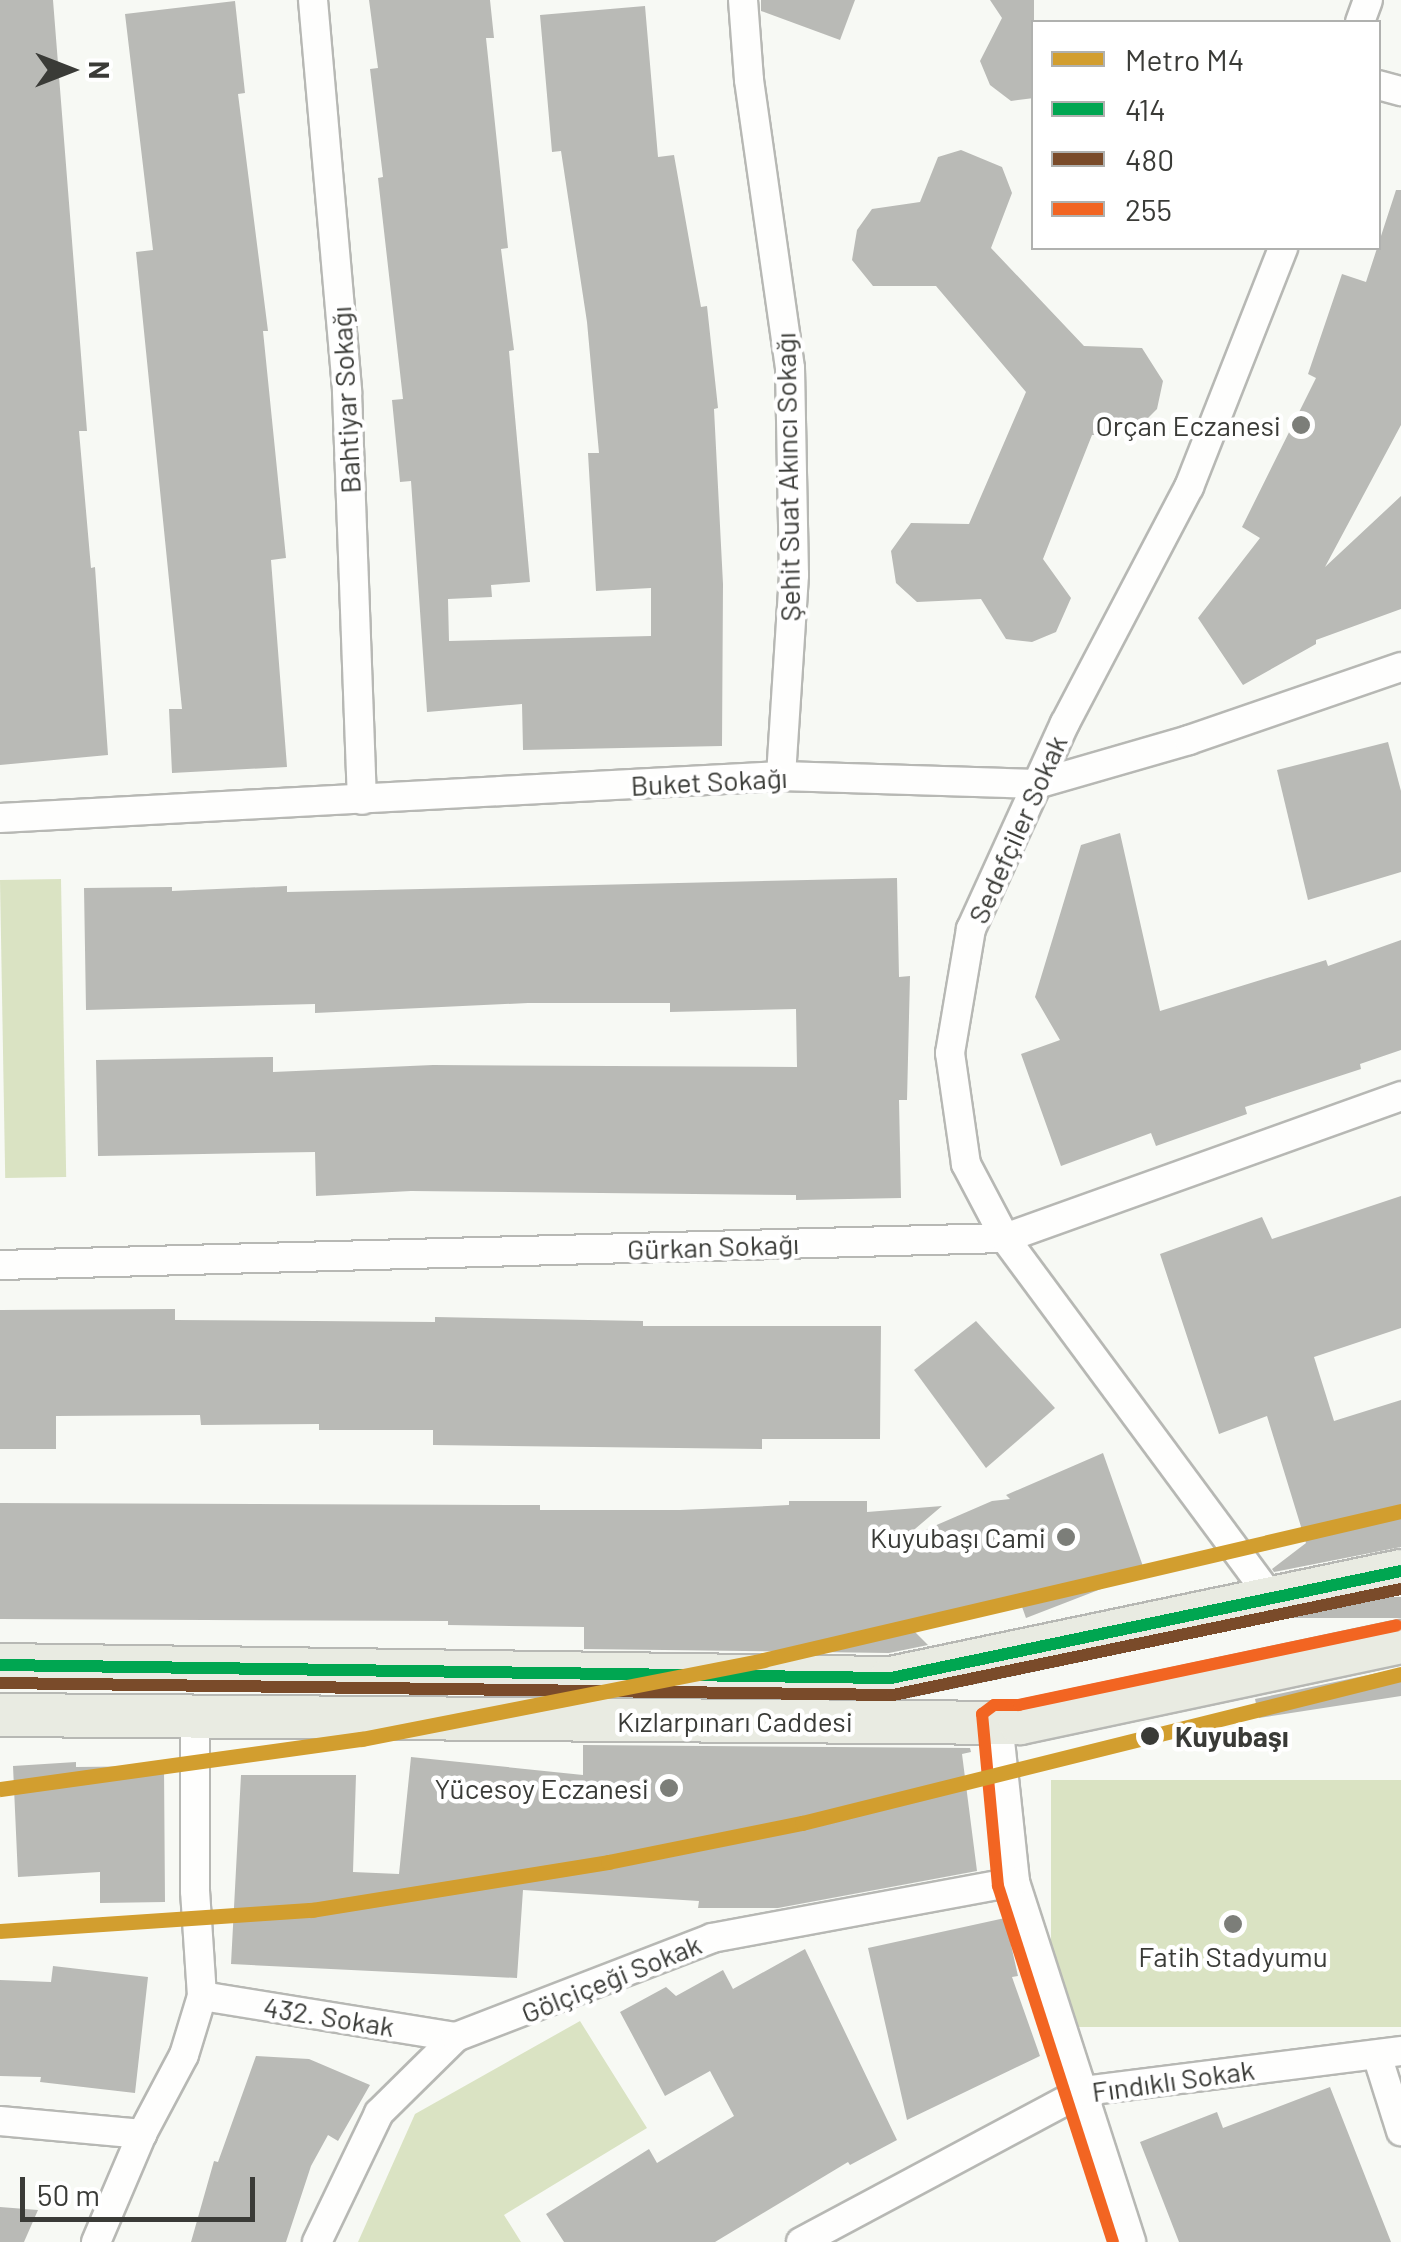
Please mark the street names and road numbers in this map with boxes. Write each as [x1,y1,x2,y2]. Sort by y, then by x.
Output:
street label: Bahtiyar Sokağı [323,306,367,494]
street label: Şehit Suat Akıncı Sokağı [768,332,806,622]
street label: Sedefçiler Sokak [960,730,1074,928]
street label: Buket Sokağı [630,760,788,802]
street label: Gürkan Sokağı [627,1226,799,1266]
street label: Kızlarpınarı Caddesi [617,1704,853,1738]
street label: Gölçiçeği Sokak [516,1927,706,2029]
street label: 432. Sokak [261,1989,397,2043]
street label: Fındıklı Sokak [1090,2052,1256,2108]

